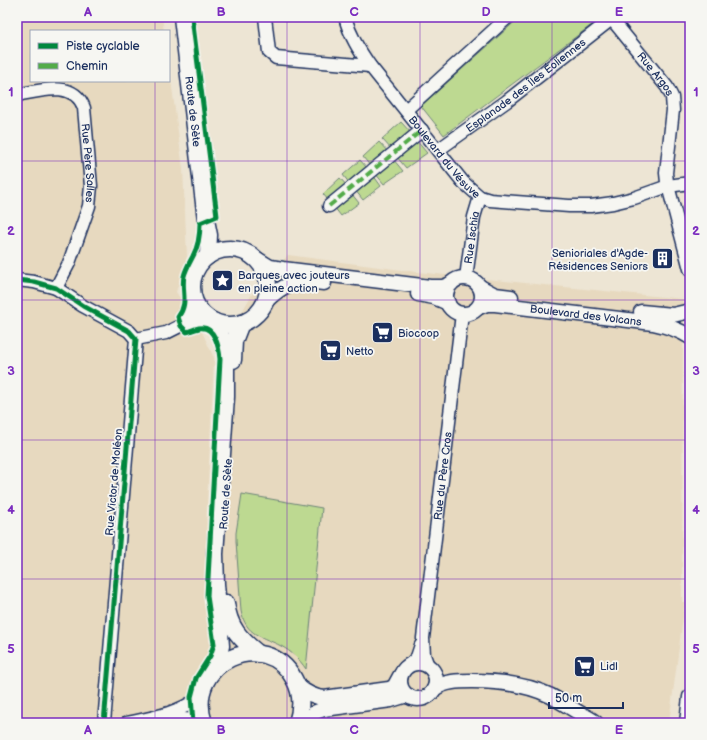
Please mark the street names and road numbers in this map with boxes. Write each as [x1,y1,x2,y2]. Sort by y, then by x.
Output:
street label: Esplanade des Îles Éoliennes [463,35,588,135]
street label: Rue Argos [635,49,677,98]
street label: Route de Sète [183,75,204,148]
street label: Boulevard du Vésuve [406,113,483,201]
street label: Rue Père Salles [79,123,97,204]
street label: Rue Ischia [461,209,482,265]
street label: Boulevard des Volcans [529,302,643,328]
street label: Rue Victor de Moléon [103,428,125,536]
street label: Rue du Père Cros [431,431,454,521]
street label: Route de Sète [217,458,235,530]

